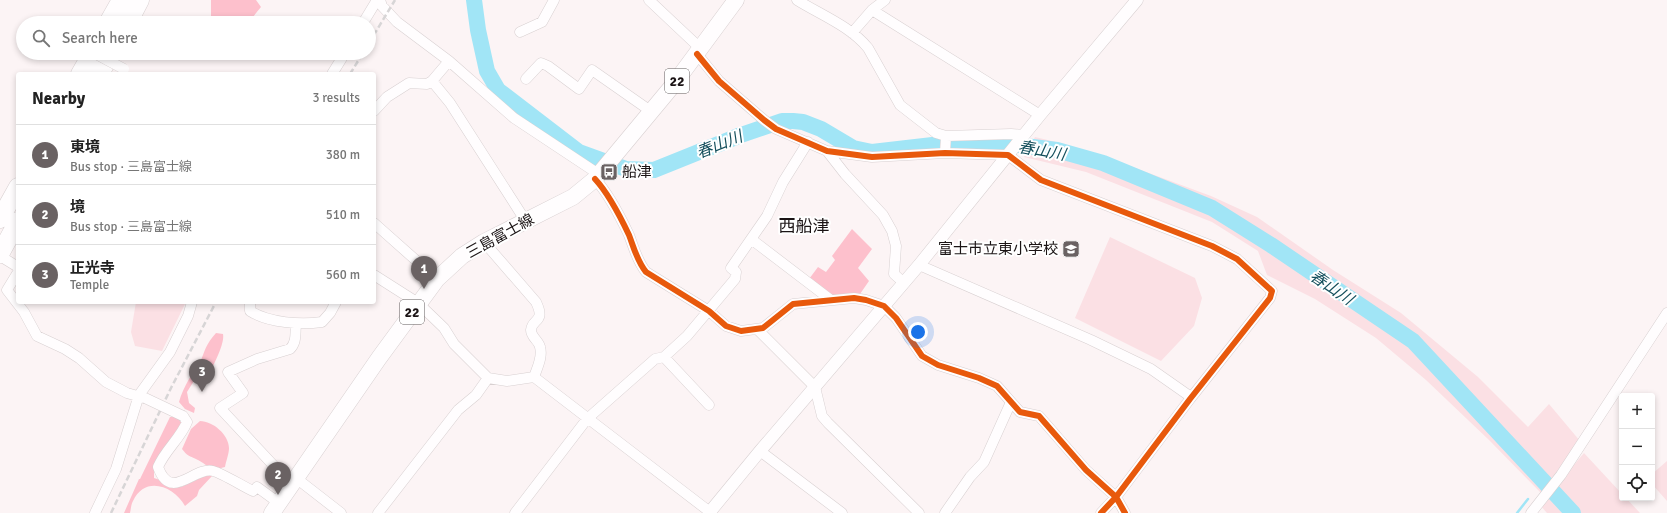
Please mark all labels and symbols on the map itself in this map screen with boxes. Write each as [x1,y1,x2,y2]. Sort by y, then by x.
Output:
road number: 22 [665,69,689,93]
water label: 春山川 [693,126,747,163]
water label: 春山川 [1016,137,1069,165]
bus stop icon: 船津 [599,162,619,182]
place label: 船津 [622,163,652,181]
street label: 三島富士線 [463,210,537,262]
district label: 西船津 [779,216,830,237]
school or university icon: 富士市立東小学校 [1061,239,1081,259]
place label: 富士市立東小学校 [938,240,1058,258]
pin: 1 [411,256,437,289]
water label: 春山川 [1306,266,1359,311]
road number: 22 [400,300,424,324]
your location [908,322,928,342]
pin: 3 [189,359,215,392]
pin: 2 [265,462,291,495]

